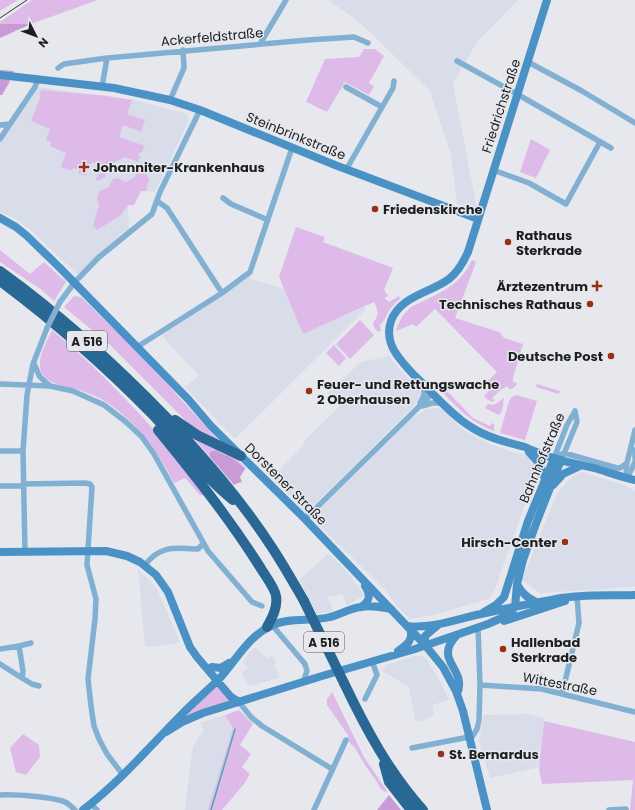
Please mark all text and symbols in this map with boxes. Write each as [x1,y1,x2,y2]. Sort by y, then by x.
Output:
north arrow [16,16,56,56]
street label: Ackerfeldstraße [160,23,264,51]
text: N [35,34,52,51]
street label: Friedrichstraße [477,57,525,155]
street label: Steinbrinkstraße [243,107,349,165]
place label: Johanniter-Krankenhaus [93,158,265,177]
marker: Johanniter-Krankenhaus [78,161,90,173]
place label: Friedenskirche [383,200,482,219]
marker: Friedenskirche [370,204,380,214]
place label: Rathaus Sterkrade [516,226,582,260]
marker: Rathaus Sterkrade [503,237,513,247]
place label: Ärztezentrum [497,277,588,296]
marker: Ärztezentrum [591,280,603,292]
place label: Technisches Rathaus [439,295,582,314]
marker: Technisches Rathaus [585,299,595,309]
road number: A 516 [67,331,107,351]
place label: Deutsche Post [508,347,603,366]
marker: Deutsche Post [606,351,616,361]
place label: Feuer- und Rettungswache 2 Oberhausen [317,375,499,409]
marker: Feuer- und Rettungswache 2 Oberhausen [304,386,314,396]
street label: Bahnhofstraße [514,410,570,506]
street label: Dorstener Straße [241,439,331,529]
place label: Hirsch-Center [461,533,557,552]
marker: Hirsch-Center [560,537,570,547]
road number: A 516 [304,632,344,652]
place label: Hallenbad Sterkrade [511,633,580,667]
marker: Hallenbad Sterkrade [498,644,508,654]
street label: Wittestraße [521,667,599,701]
place label: St. Bernardus [449,745,539,764]
marker: St. Bernardus [436,749,446,759]

